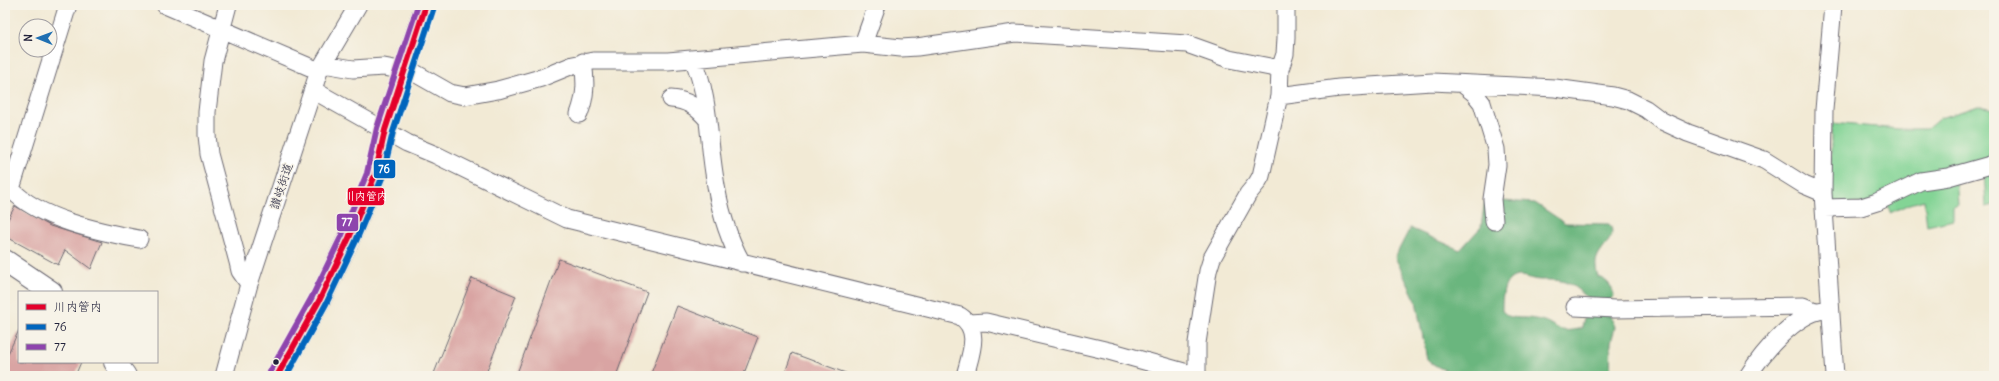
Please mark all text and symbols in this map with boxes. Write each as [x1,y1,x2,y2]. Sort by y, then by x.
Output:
north arrow [18,18,58,58]
text: N [21,34,35,42]
line badge: 76 [373,159,396,179]
street label: 讃岐街道 [266,161,296,211]
text: 76 [378,162,390,176]
line badge: 川内管内 [347,187,385,206]
text: 川内管内 [344,189,388,203]
line badge: 77 [336,213,359,232]
text: 77 [342,215,353,229]
legend [18,291,158,363]
text: 川内管内 [54,299,102,314]
text: 76 [54,319,67,334]
text: 77 [54,339,66,354]
unlabelled marker [271,357,281,367]

